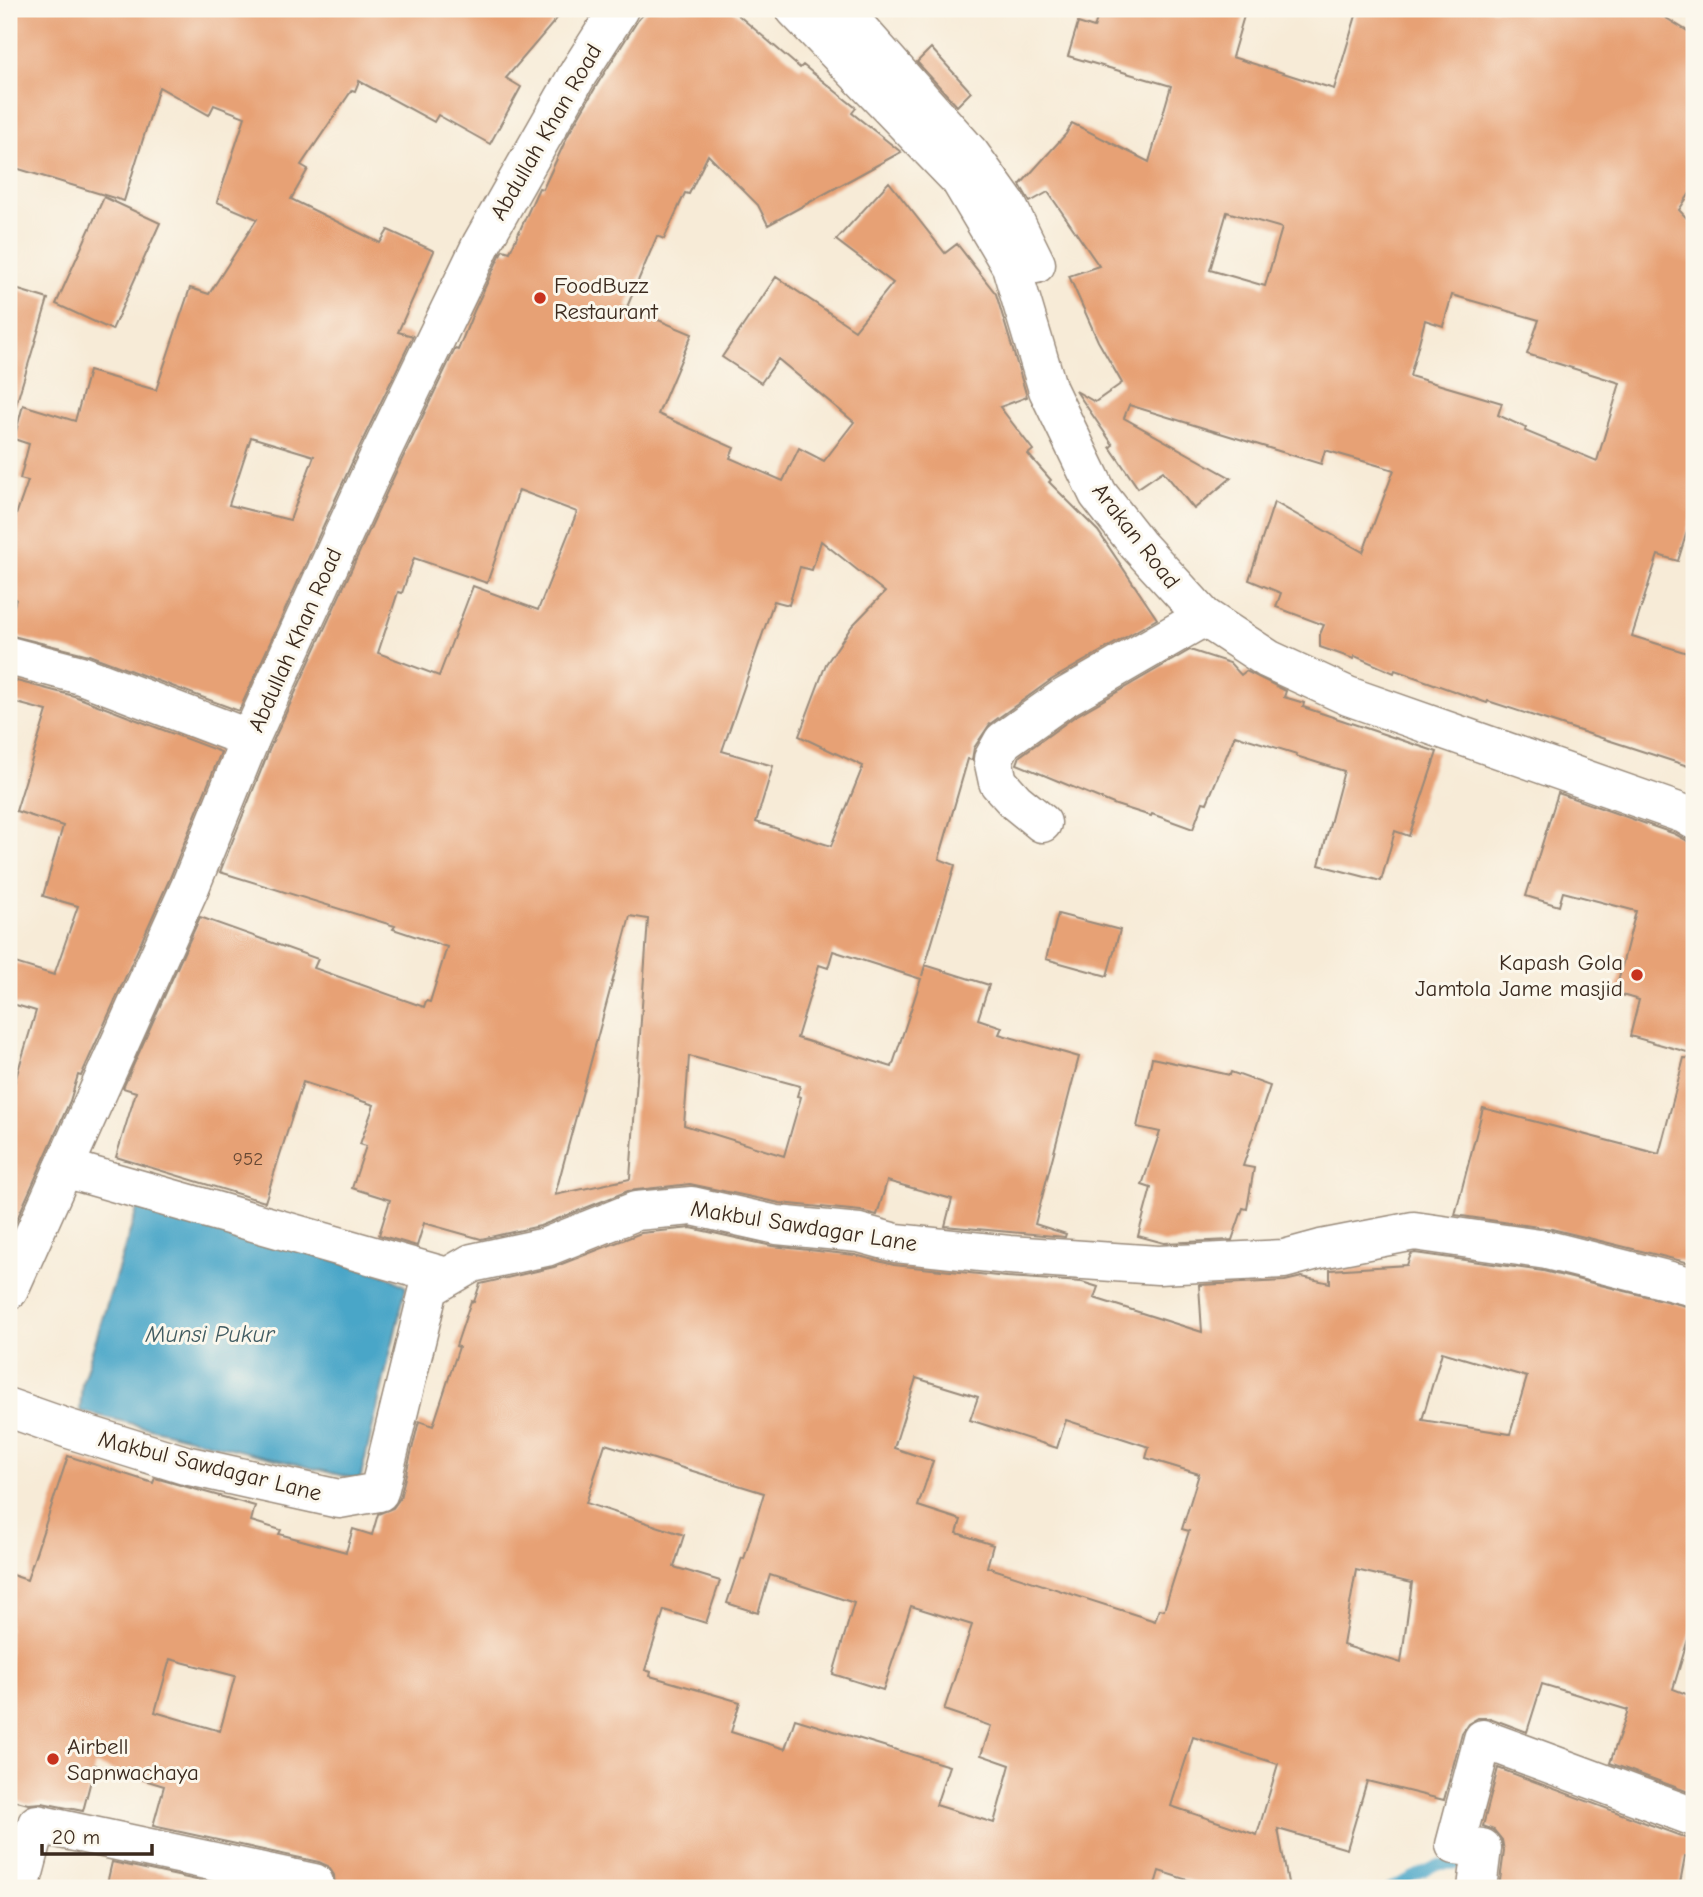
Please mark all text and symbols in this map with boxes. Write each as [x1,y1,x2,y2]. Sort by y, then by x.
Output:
street label: Abdullah Khan Road [485,39,607,225]
place label: FoodBuzz Restaurant [554,272,659,325]
marker: FoodBuzz Restaurant [532,290,548,306]
street label: Arakan Road [1086,478,1186,594]
street label: Abdullah Khan Road [242,544,348,736]
place label: Kapash Gola Jamtola Jame masjid [1415,949,1623,1002]
marker: Kapash Gola Jamtola Jame masjid [1629,967,1645,983]
house number: 952 [233,1148,263,1170]
street label: Makbul Sawdagar Lane [689,1195,919,1257]
water label: Munsi Pukur [144,1320,276,1348]
street label: Makbul Sawdagar Lane [96,1425,324,1507]
place label: Airbell Sapnwachaya [67,1733,199,1786]
marker: Airbell Sapnwachaya [45,1751,61,1767]
scale bar [42,1813,152,1857]
text: 20 m [52,1825,100,1849]

